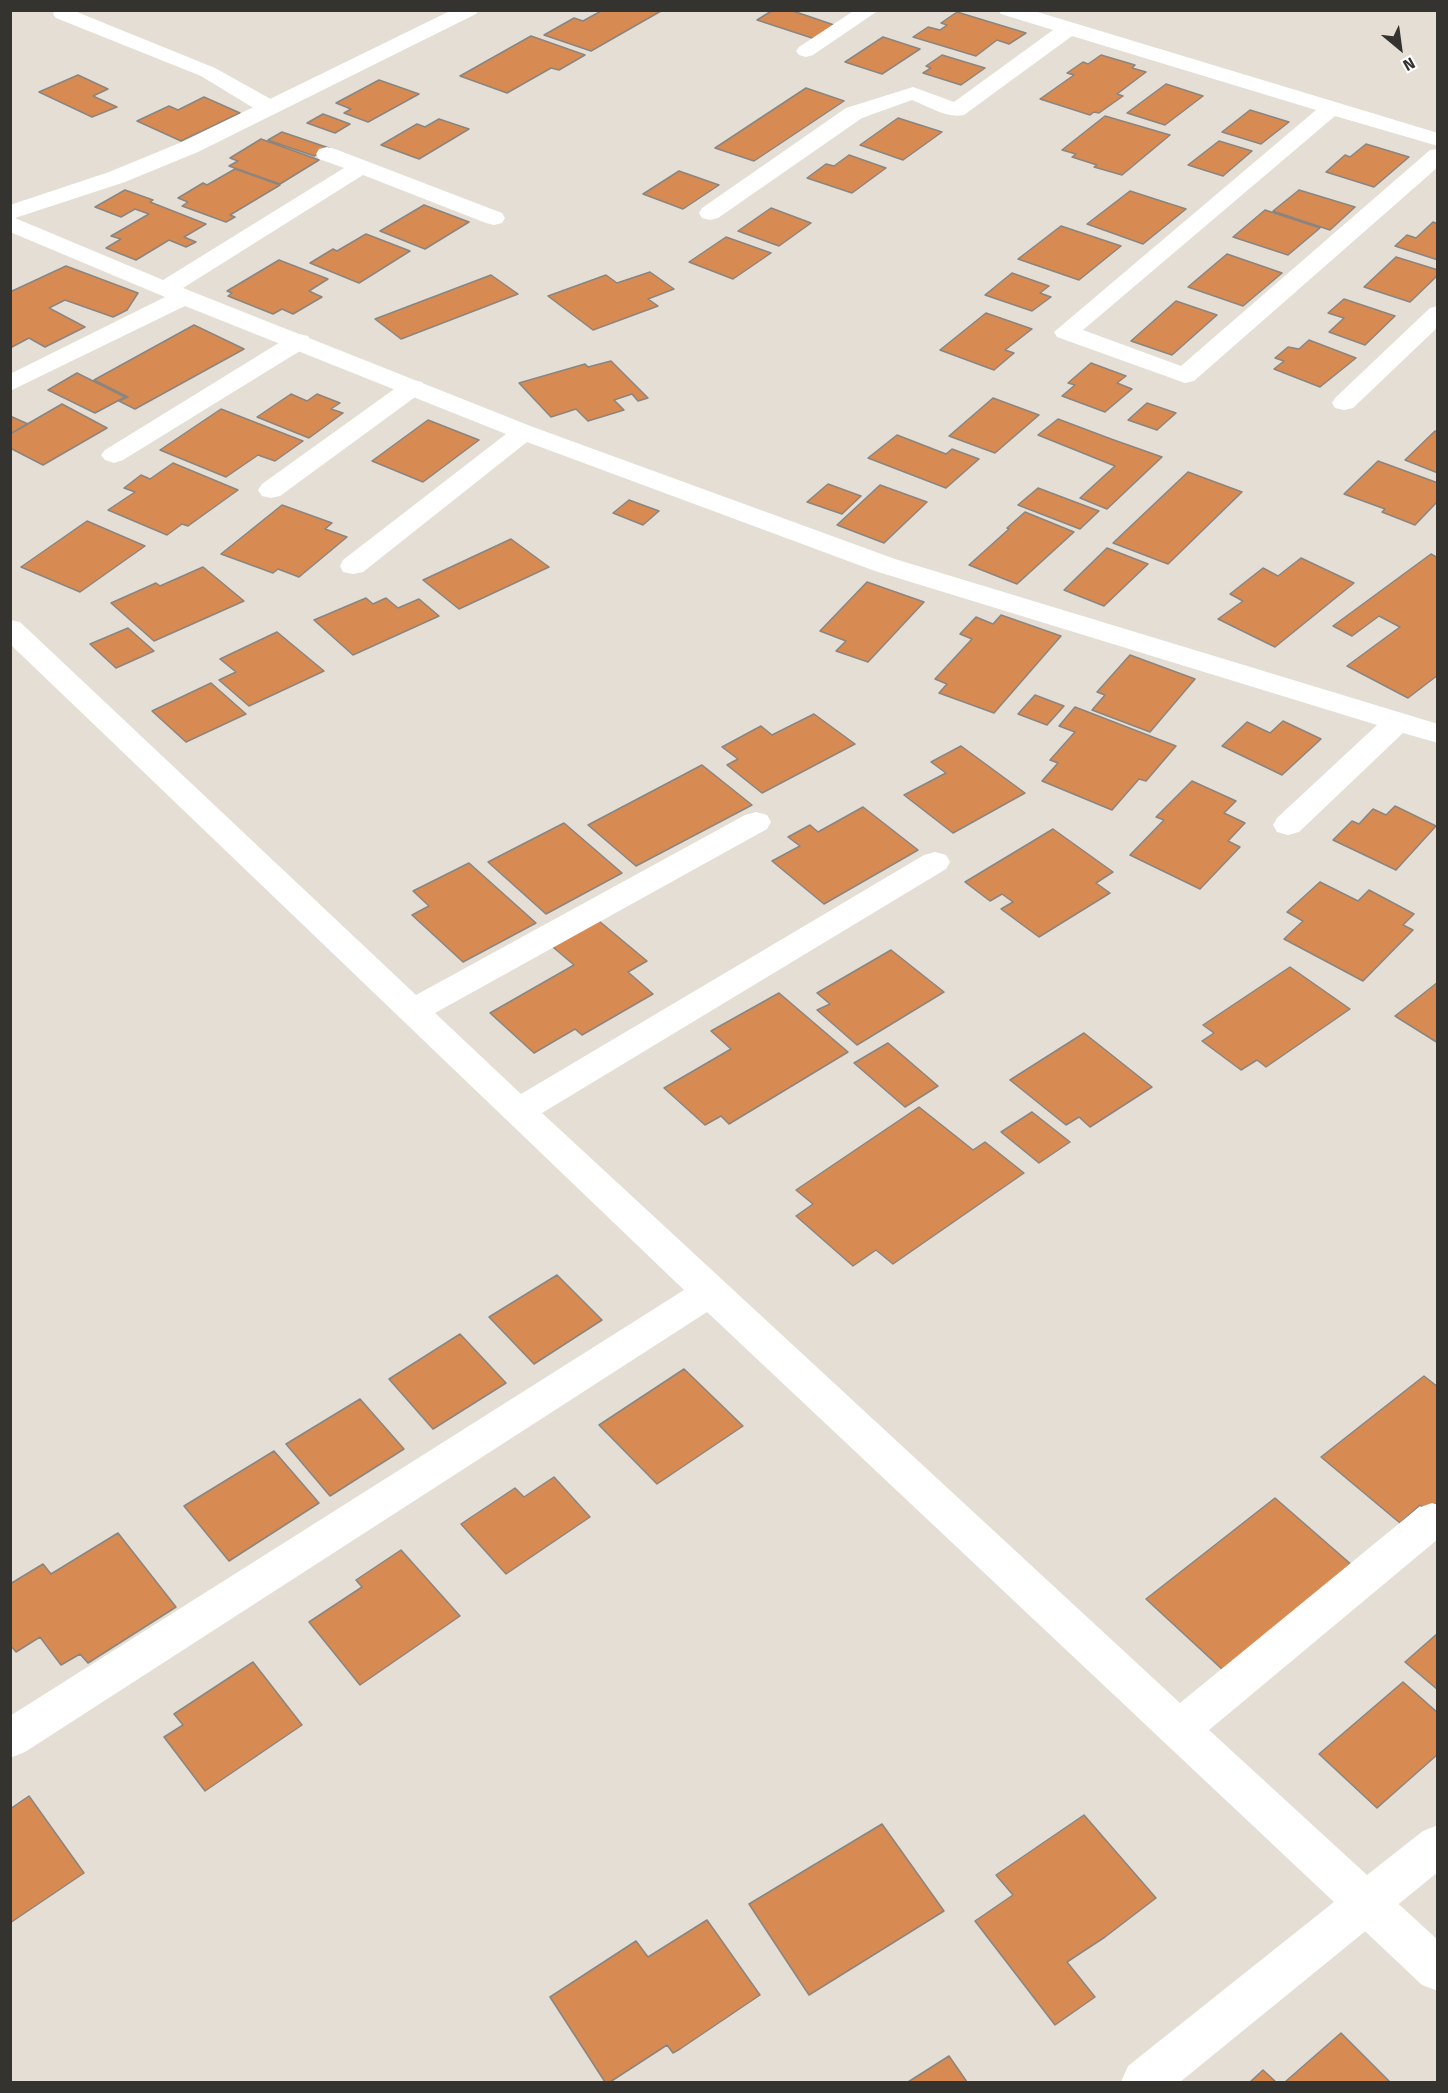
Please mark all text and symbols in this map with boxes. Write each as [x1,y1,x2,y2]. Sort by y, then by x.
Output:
north arrow [1370,18,1430,78]
text: N [1400,53,1418,75]

